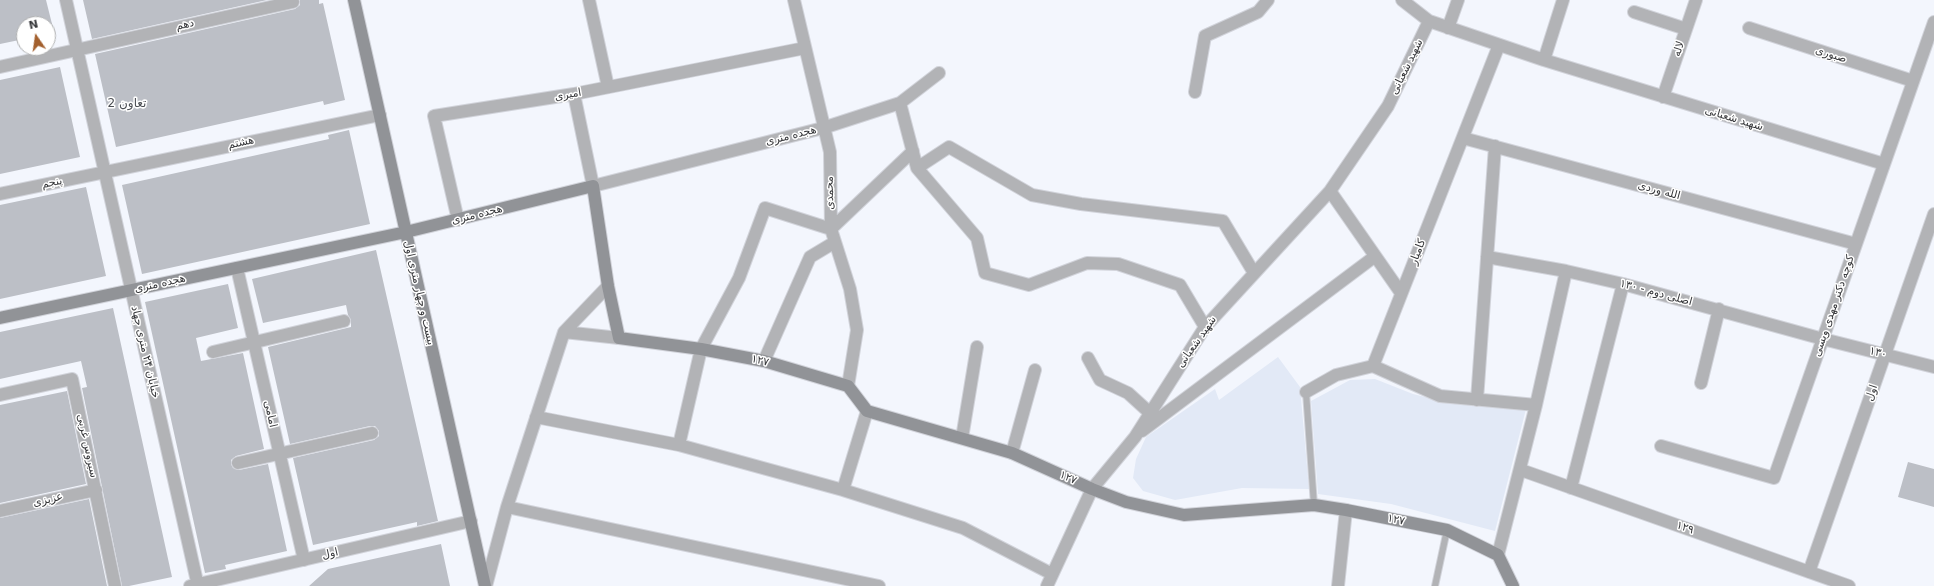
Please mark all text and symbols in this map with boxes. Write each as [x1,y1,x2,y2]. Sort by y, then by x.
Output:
north arrow [16,16,56,56]
text: N [27,17,39,32]
street label: دهم [175,17,195,33]
street label: شهید شعبانی [1388,37,1426,97]
street label: لاله [1670,40,1688,58]
street label: صبوری [1814,44,1848,66]
street label: امیری [554,86,582,104]
district label: تعاون 2 [108,97,146,111]
street label: شهید شعبانی [1703,104,1765,134]
street label: هجده متری [764,123,818,149]
street label: هشتم [227,134,255,152]
street label: پنجم [40,174,64,192]
street label: محمدی [823,176,837,210]
street label: الله وردی [1636,179,1682,203]
street label: هجده متری [450,202,504,228]
street label: کامیار [1407,237,1429,267]
street label: بیست و چهار متری اول [401,239,437,347]
street label: کوچه دکتر مهدی ویسی [1810,254,1858,358]
street label: هجده متری [133,272,187,296]
street label: اصلی دوم - ۱۳۰ [1618,277,1694,309]
street label: خیابان ۲۴ متری جهاد [128,305,162,399]
street label: شهید شعبانی [1174,314,1220,370]
street label: ۱۳۰ [1868,344,1888,362]
street label: ۱۲۷ [750,353,770,369]
street label: اول [1863,383,1881,403]
street label: امامی [260,399,280,429]
street label: سیروس غربی [74,413,100,479]
street label: ۱۲۷ [1057,468,1079,488]
street label: عزیزی [32,490,64,510]
street label: ۱۲۷ [1386,512,1406,528]
street label: ۱۲۹ [1674,519,1696,537]
street label: اول [321,546,339,562]

